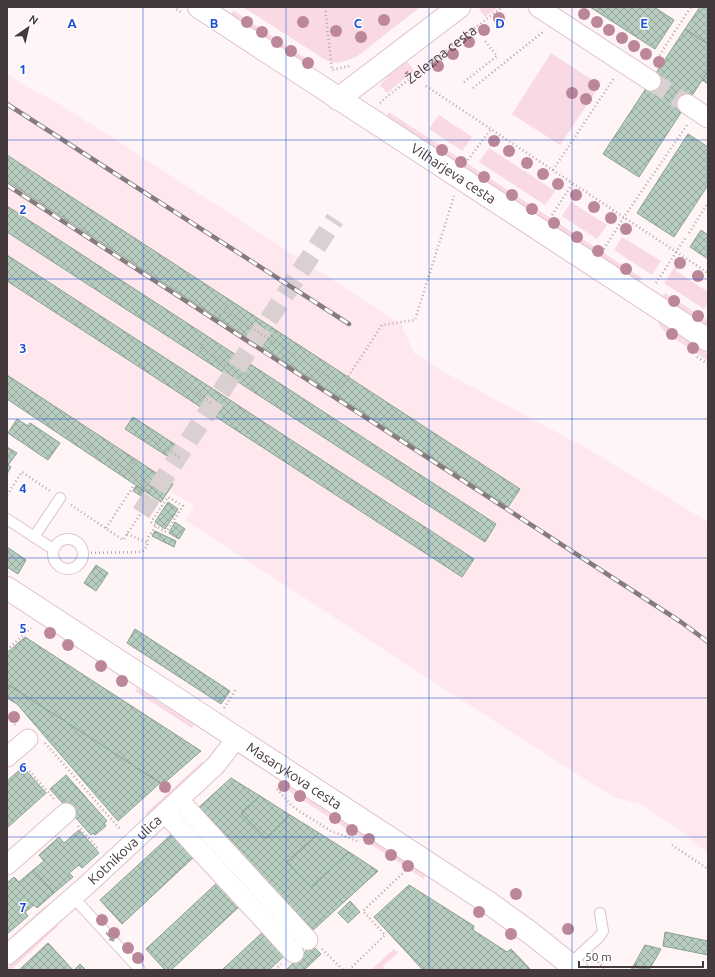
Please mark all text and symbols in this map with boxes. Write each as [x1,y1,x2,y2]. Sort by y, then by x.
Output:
north arrow [8,8,48,48]
text: N [27,12,40,27]
text: A [67,16,77,30]
text: B [210,16,219,30]
text: C [354,16,363,30]
text: D [495,16,505,30]
text: E [640,16,648,30]
street label: Železna cesta [402,22,479,87]
text: 1 [19,62,27,76]
street label: Vilharjeva cesta [408,140,499,207]
text: 2 [19,202,27,216]
text: 3 [19,341,27,355]
text: 4 [19,481,27,495]
text: 5 [19,621,27,635]
street label: Masarykova cesta [244,739,345,812]
text: 6 [19,760,27,774]
street label: Kotnikova ulica [85,812,165,888]
text: 7 [19,900,27,914]
one-way arrow [105,933,114,942]
scale bar [579,943,703,969]
text: 50 m [585,950,612,963]

